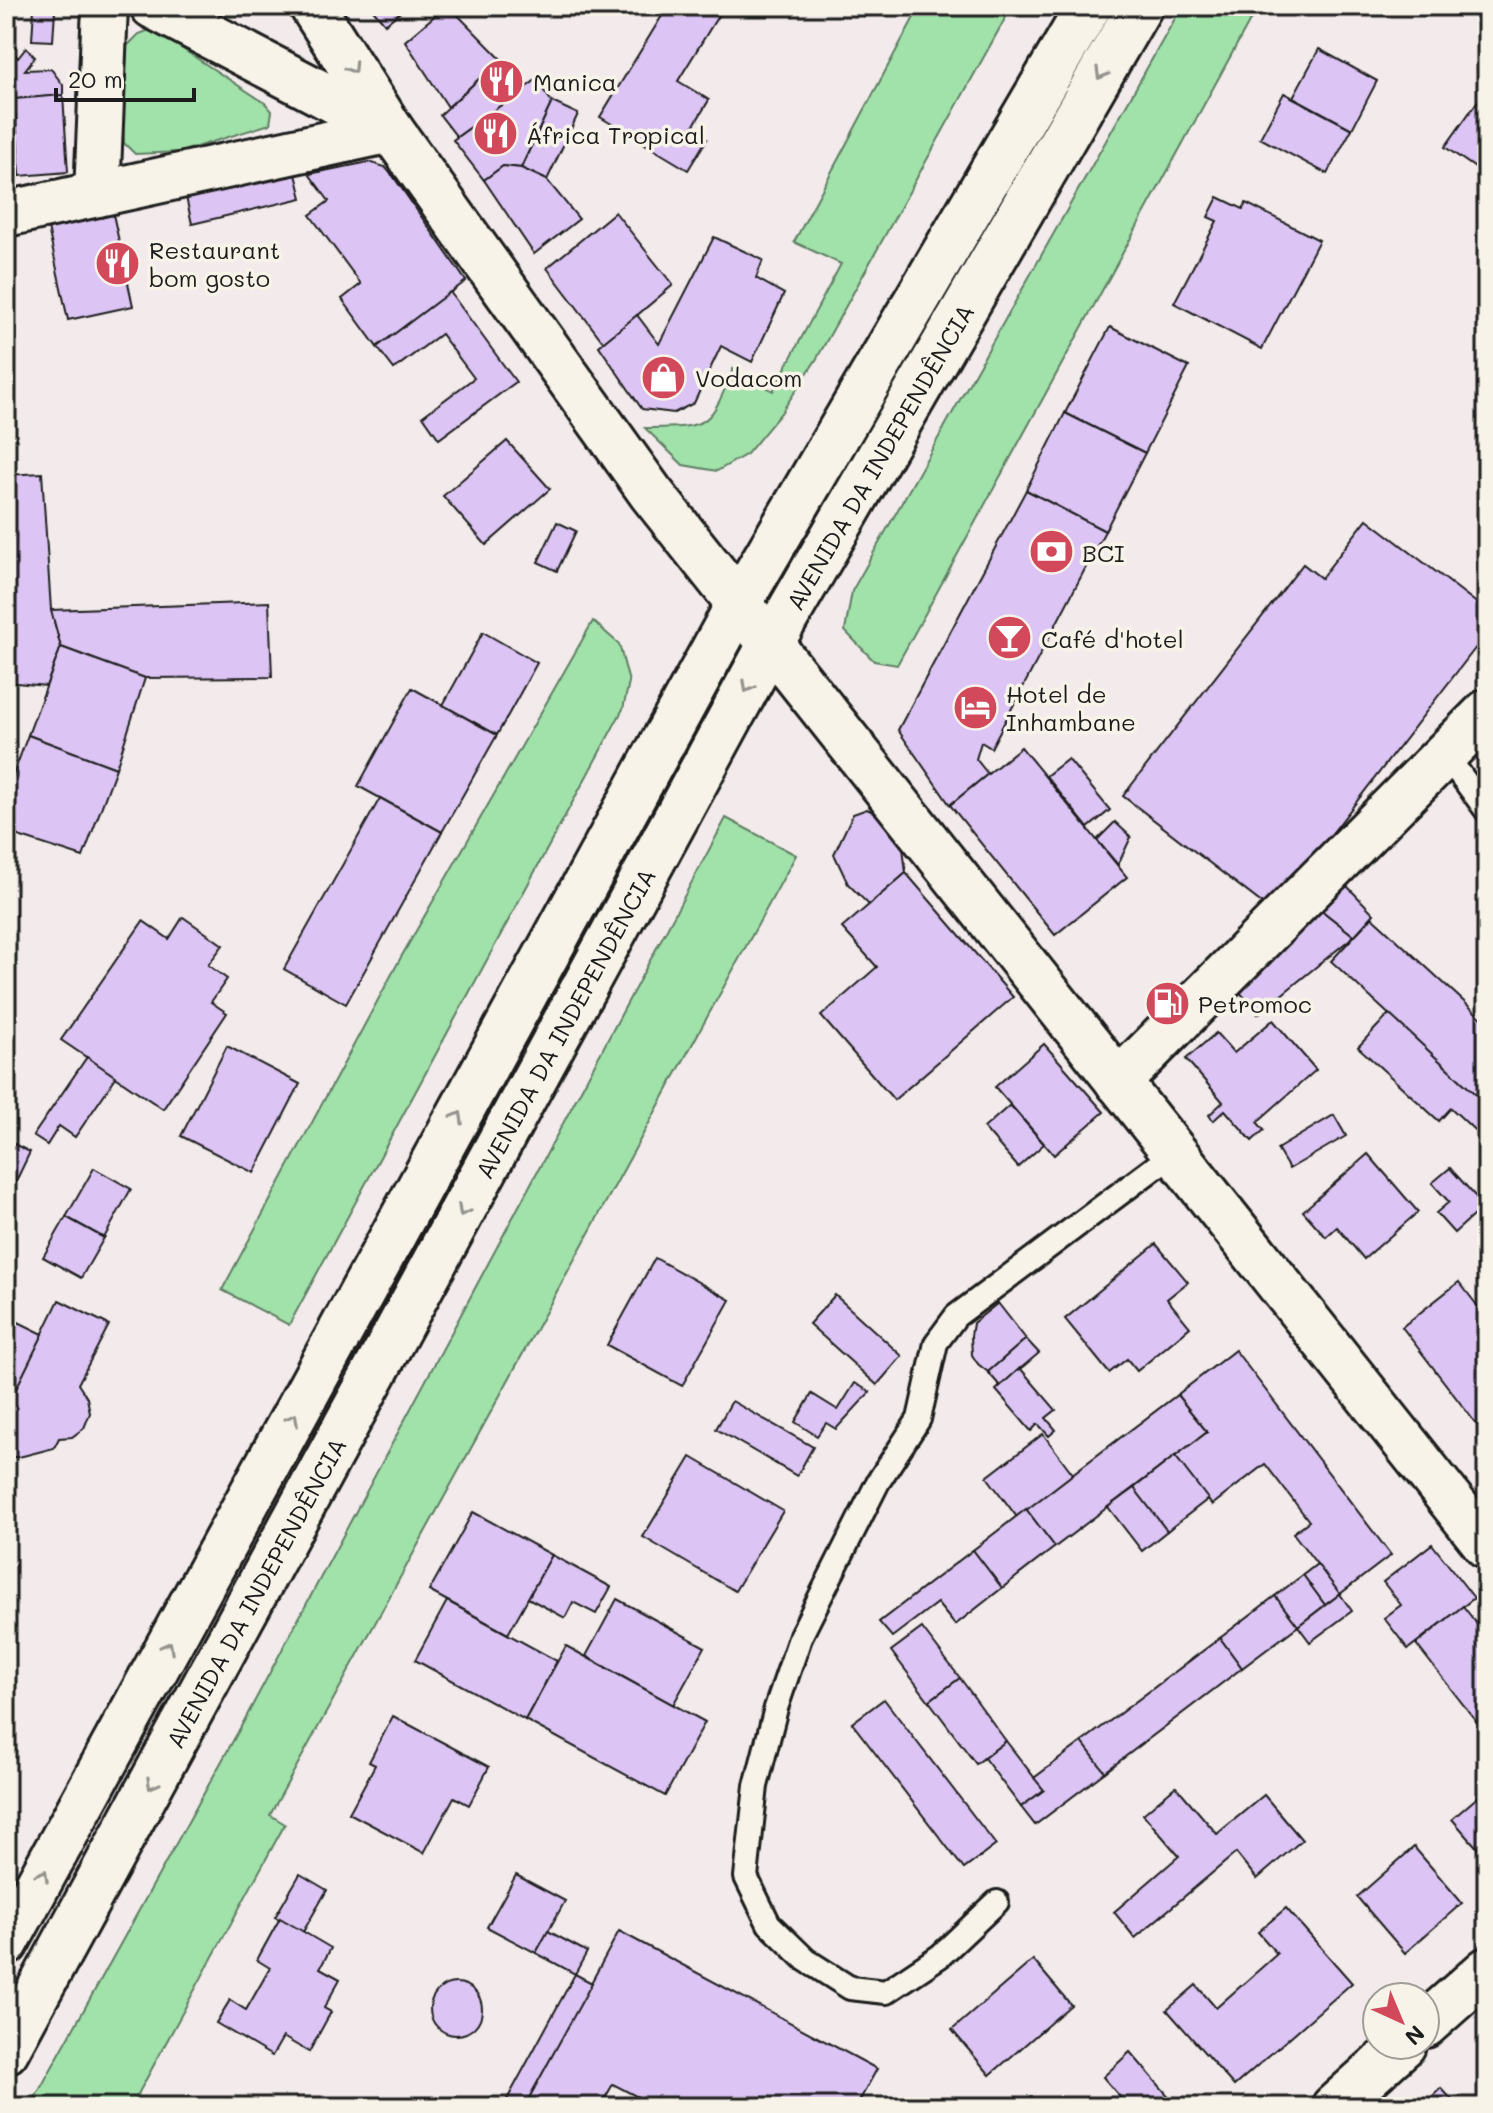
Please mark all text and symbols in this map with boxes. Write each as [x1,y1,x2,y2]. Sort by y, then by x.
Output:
scale bar [56,52,194,102]
restaurant icon: Manica [478,57,526,105]
one-way arrow [342,59,357,74]
text: 20 m [68,63,123,94]
place label: Manica [533,66,617,97]
one-way arrow [1096,66,1111,80]
restaurant icon: África Tropical [471,110,519,158]
place label: África Tropical [526,119,705,150]
place label: Restaurant bom gosto [149,234,280,293]
restaurant icon: Restaurant bom gosto [94,239,142,287]
street label: AVENIDA DA INDEPENDÊNCIA [778,298,980,615]
shop icon: Vodacom [640,353,688,401]
place label: Vodacom [695,362,802,393]
bank icon: BCI [1027,528,1075,576]
place label: BCI [1082,537,1125,568]
bar icon: Café d'hotel [986,614,1034,662]
place label: Café d'hotel [1041,623,1184,654]
place label: Hotel de Inhambane [1006,678,1136,737]
one-way arrow [742,679,757,693]
hotel icon: Hotel de Inhambane [951,683,999,731]
street label: AVENIDA DA INDEPENDÊNCIA [468,862,662,1184]
fuel station icon: Petromoc [1143,979,1191,1027]
place label: Petromoc [1198,988,1312,1019]
one-way arrow [448,1111,464,1126]
one-way arrow [457,1202,473,1216]
one-way arrow [283,1413,299,1428]
street label: AVENIDA DA INDEPENDÊNCIA [158,1432,352,1753]
one-way arrow [159,1641,174,1655]
one-way arrow [146,1775,161,1790]
one-way arrow [34,1869,49,1883]
north arrow [1361,1981,1441,2061]
text: N [1399,2020,1431,2052]

